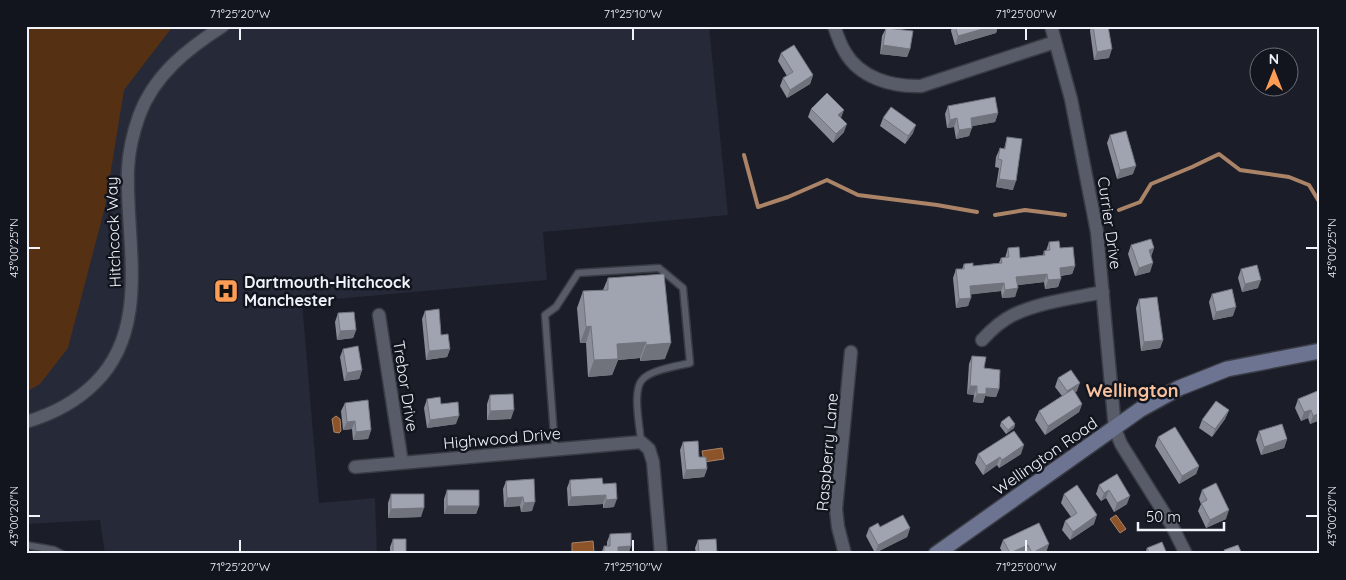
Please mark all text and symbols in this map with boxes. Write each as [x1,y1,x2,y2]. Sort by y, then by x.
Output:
text: 71°25'20"W [210,6,271,21]
text: 71°25'10"W [604,6,663,21]
text: 71°25'00"W [995,6,1057,21]
north arrow [1248,48,1298,98]
text: N [1269,50,1279,68]
street label: Currier Drive [1094,175,1126,271]
street label: Hitchcock Way [101,176,125,288]
text: 43°00'25"N [6,218,21,278]
text: 43°00'25"N [1324,218,1339,278]
place label: Dartmouth-Hitchcock Manchester [244,272,411,310]
hospital icon: Dartmouth-Hitchcock Manchester [213,278,239,304]
street label: Trebor Drive [389,339,423,433]
district label: Wellington [1086,379,1178,402]
street label: Raspberry Lane [812,392,842,512]
street label: Wellington Road [989,413,1101,499]
street label: Highwood Drive [442,423,562,453]
text: 43°00'20"N [6,486,21,546]
text: 43°00'20"N [1324,486,1339,546]
scale bar [1138,500,1225,532]
text: 50 m [1146,507,1181,526]
text: 71°25'20"W [210,559,271,574]
text: 71°25'10"W [604,559,663,574]
text: 71°25'00"W [995,559,1057,574]

